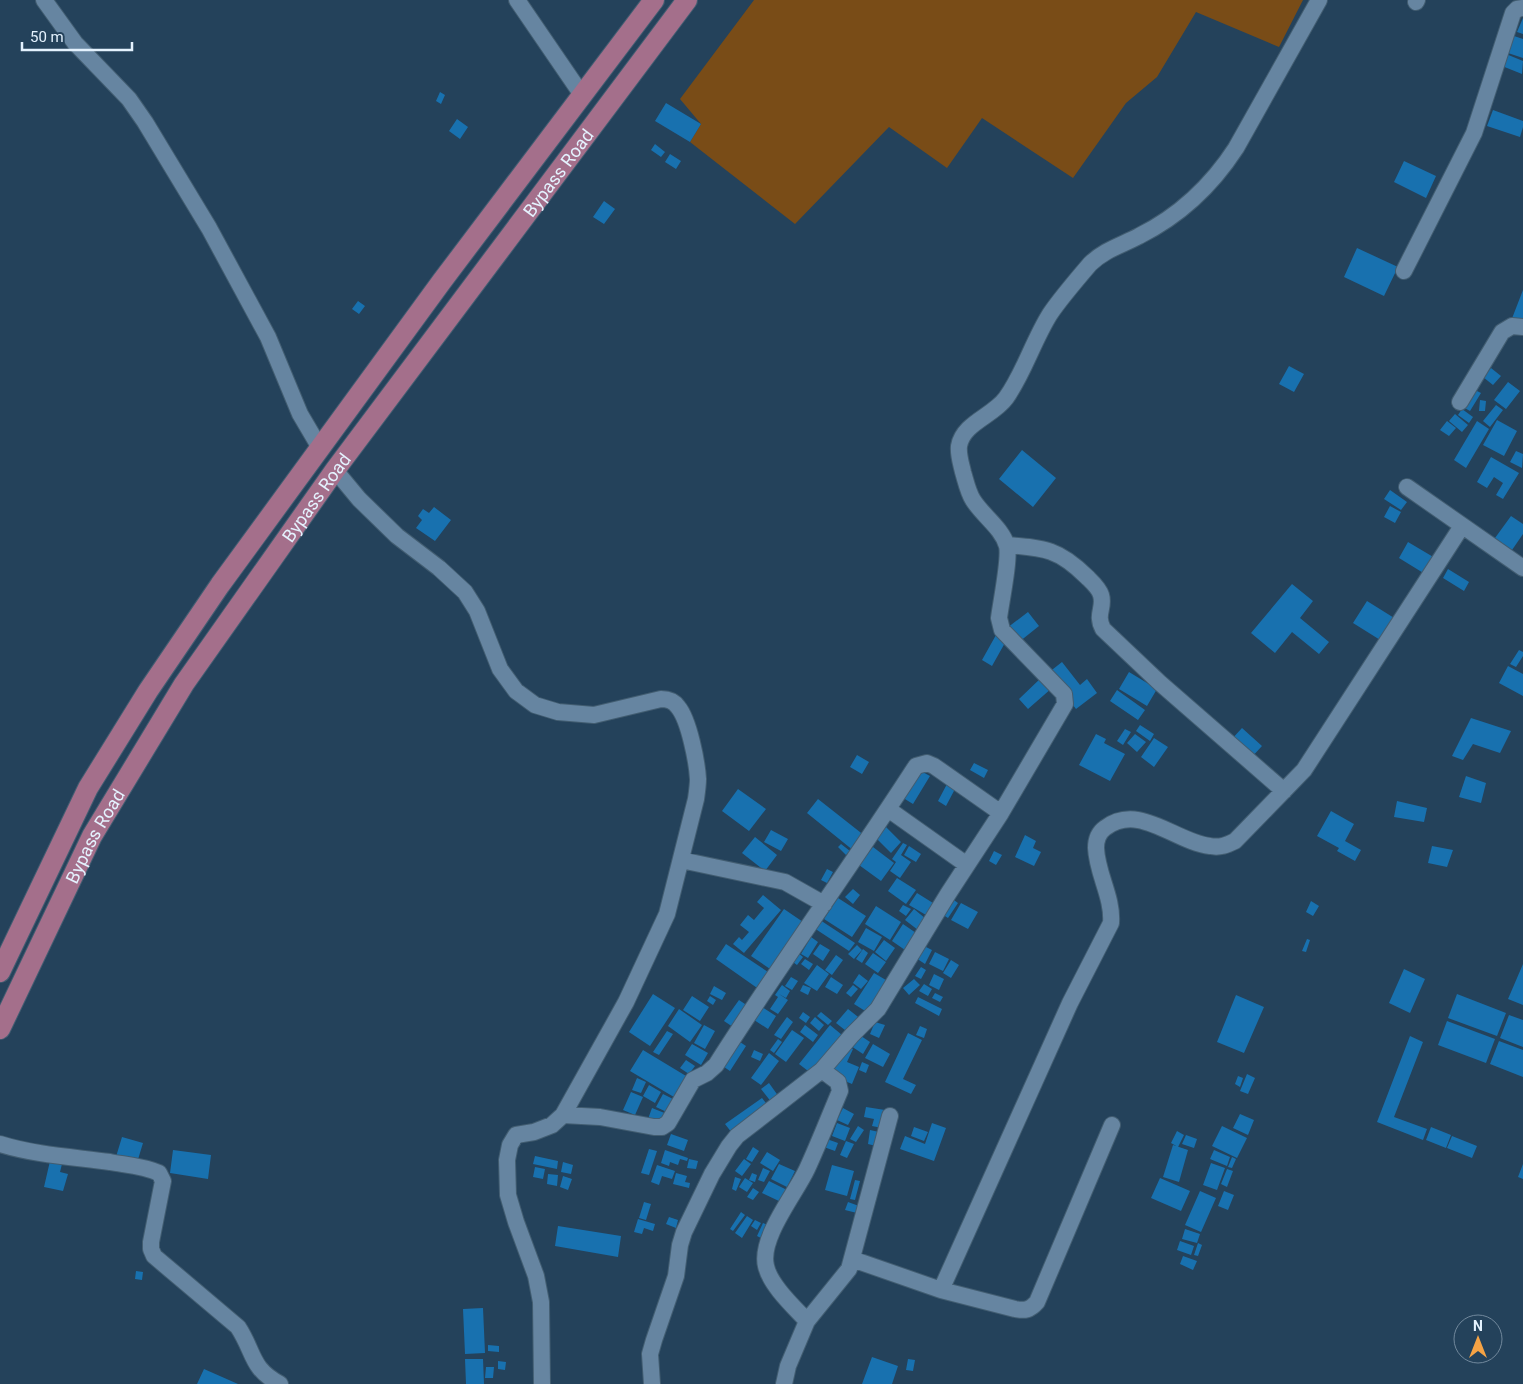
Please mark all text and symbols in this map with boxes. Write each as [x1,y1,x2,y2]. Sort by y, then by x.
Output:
scale bar [22,20,132,52]
text: 50 m [30,28,64,46]
street label: Bypass Road [518,125,597,220]
street label: Bypass Road [277,449,355,546]
street label: Bypass Road [61,785,129,886]
north arrow [1453,1314,1503,1364]
text: N [1473,1318,1483,1334]

